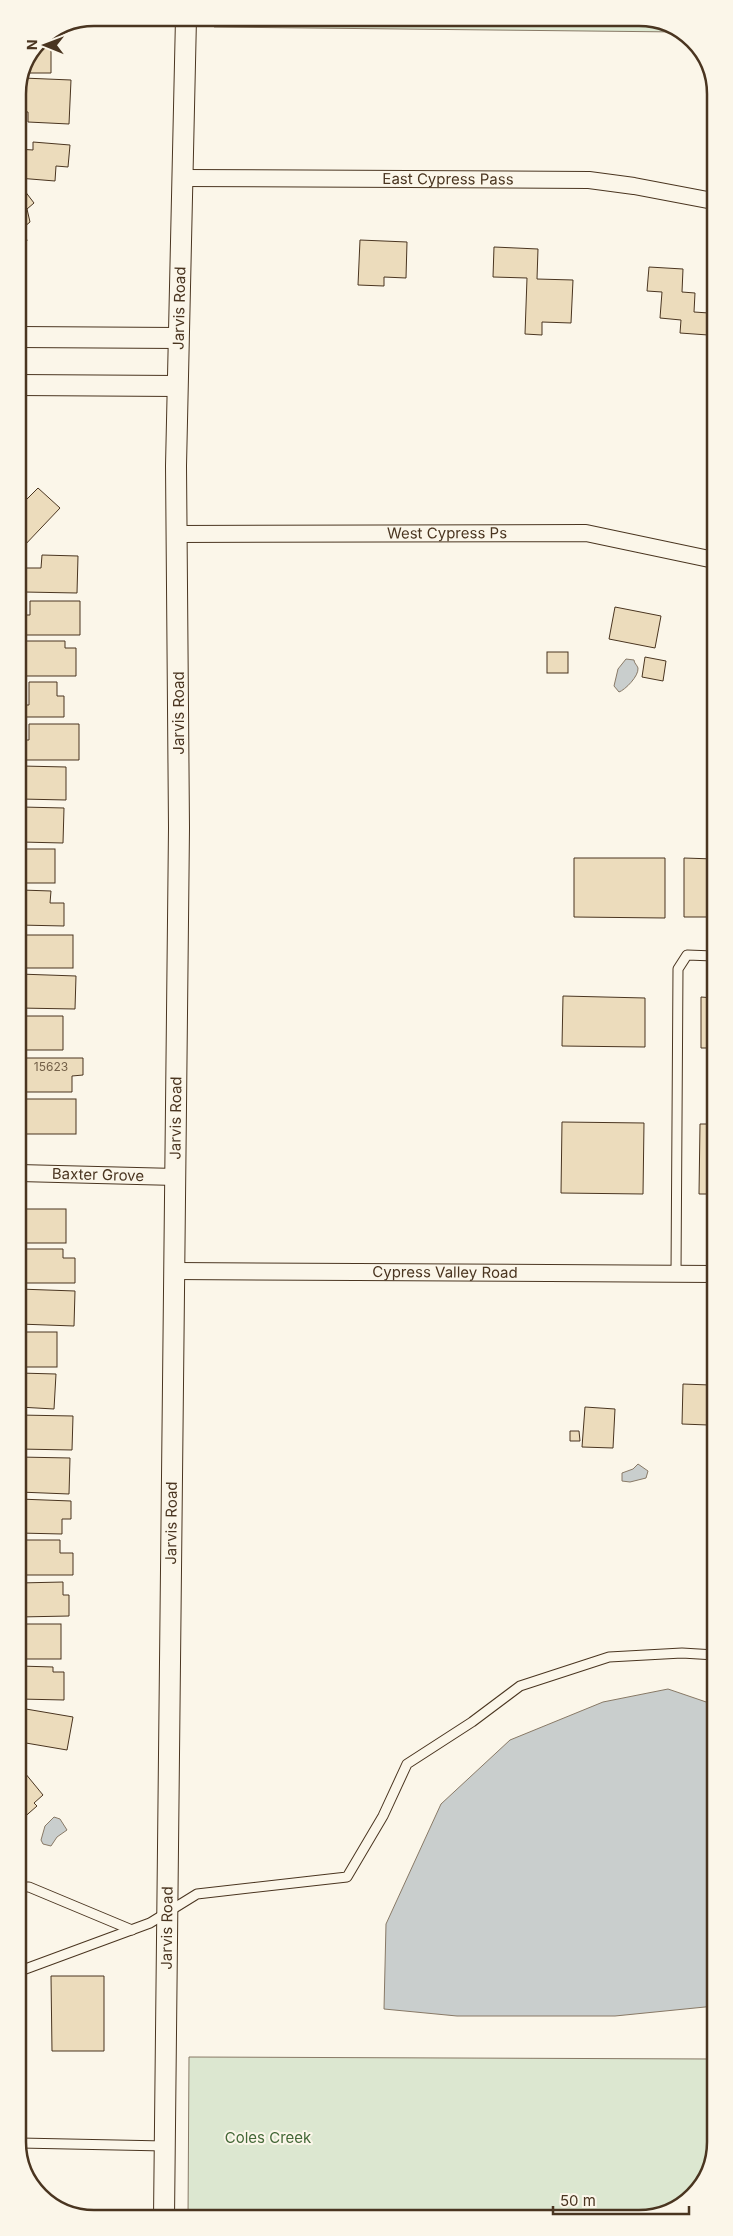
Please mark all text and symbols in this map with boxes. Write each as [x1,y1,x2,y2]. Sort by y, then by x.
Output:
north arrow [20,20,70,70]
text: N [23,39,40,50]
street label: East Cypress Pass [382,169,514,189]
street label: Jarvis Road [169,266,189,350]
street label: West Cypress Ps [387,523,507,542]
street label: Jarvis Road [169,671,188,755]
house number: 15623 [34,1059,68,1074]
street label: Jarvis Road [165,1076,185,1160]
street label: Baxter Grove [52,1164,144,1185]
street label: Cypress Valley Road [372,1262,518,1282]
street label: Jarvis Road [161,1481,181,1565]
street label: Jarvis Road [157,1886,177,1970]
park label: Coles Creek [225,2128,312,2147]
scale bar [553,2184,689,2216]
text: 50 m [560,2191,596,2210]

